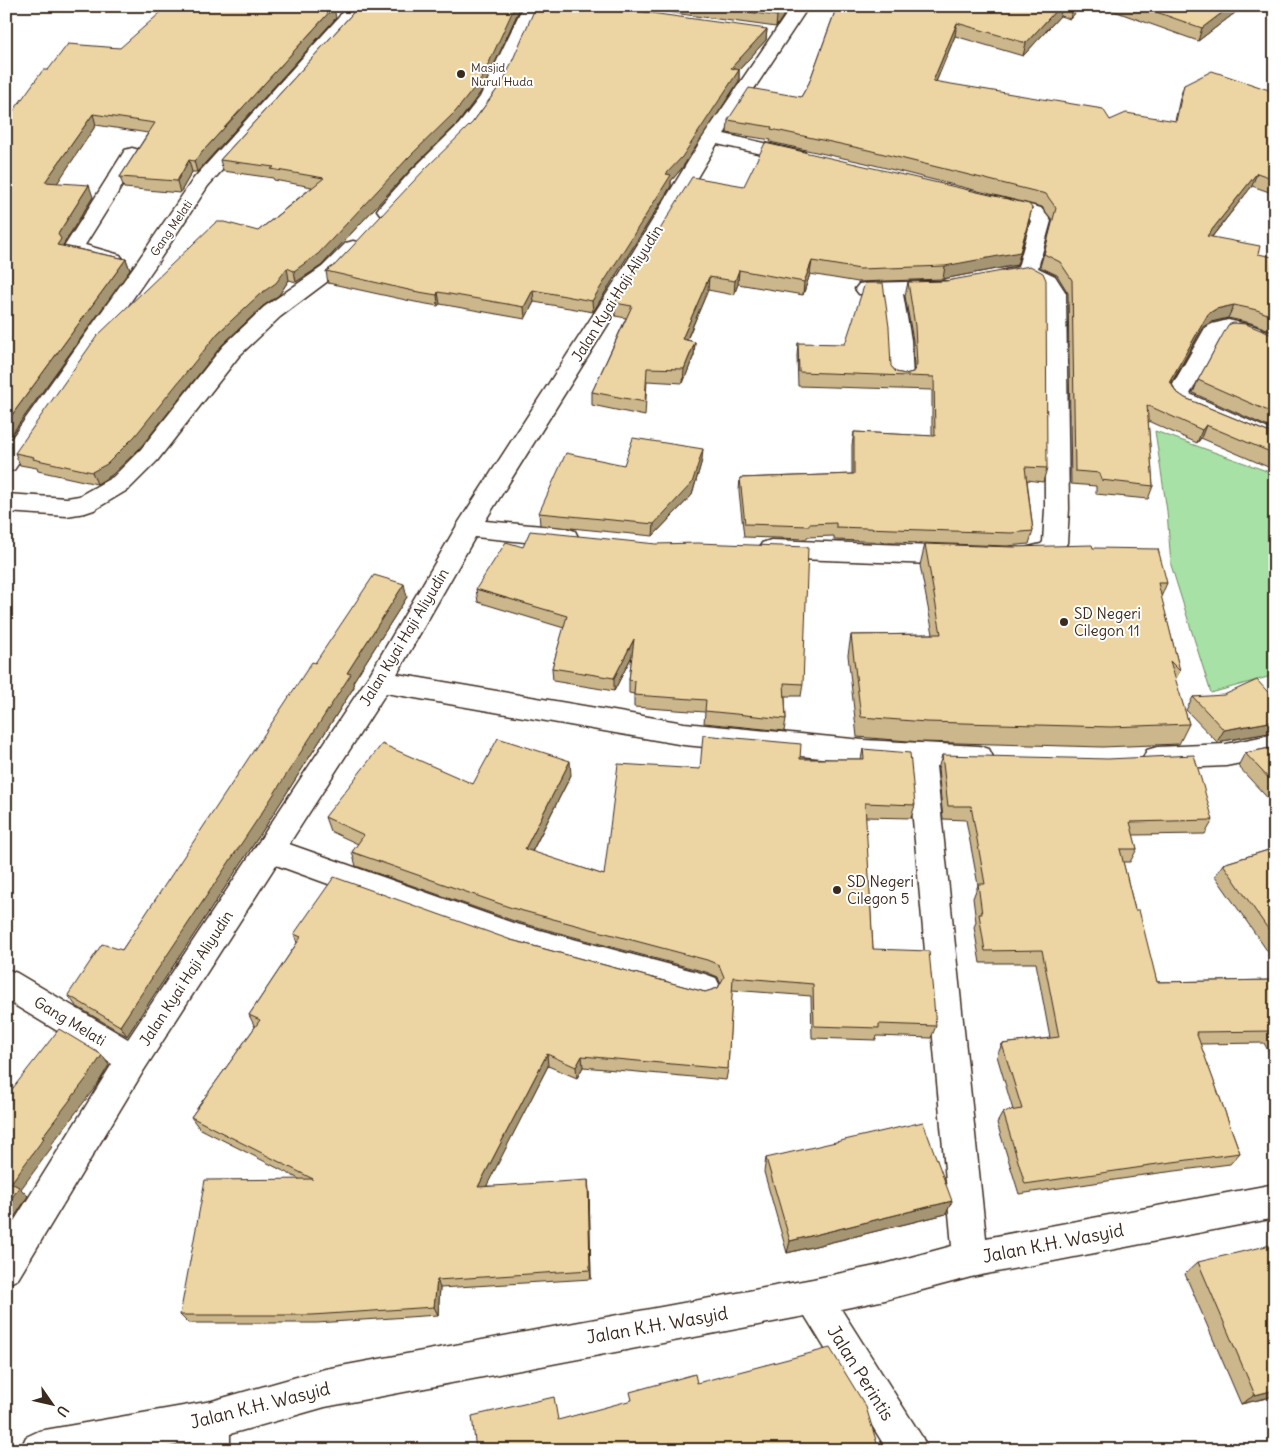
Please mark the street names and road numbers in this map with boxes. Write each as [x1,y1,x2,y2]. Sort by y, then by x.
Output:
street label: Gang Melati [147,197,195,259]
street label: Jalan Kyai Haji Aliyudin [567,221,667,365]
street label: Jalan Kyai Haji Aliyudin [355,564,453,709]
street label: Jalan Kyai Haji Aliyudin [135,907,237,1049]
street label: Gang Melati [31,992,109,1050]
street label: Jalan K.H. Wasyid [980,1218,1126,1268]
street label: Jalan K.H. Wasyid [584,1301,730,1349]
street label: Jalan Perintis [823,1321,899,1425]
street label: Jalan K.H. Wasyid [188,1376,333,1433]

